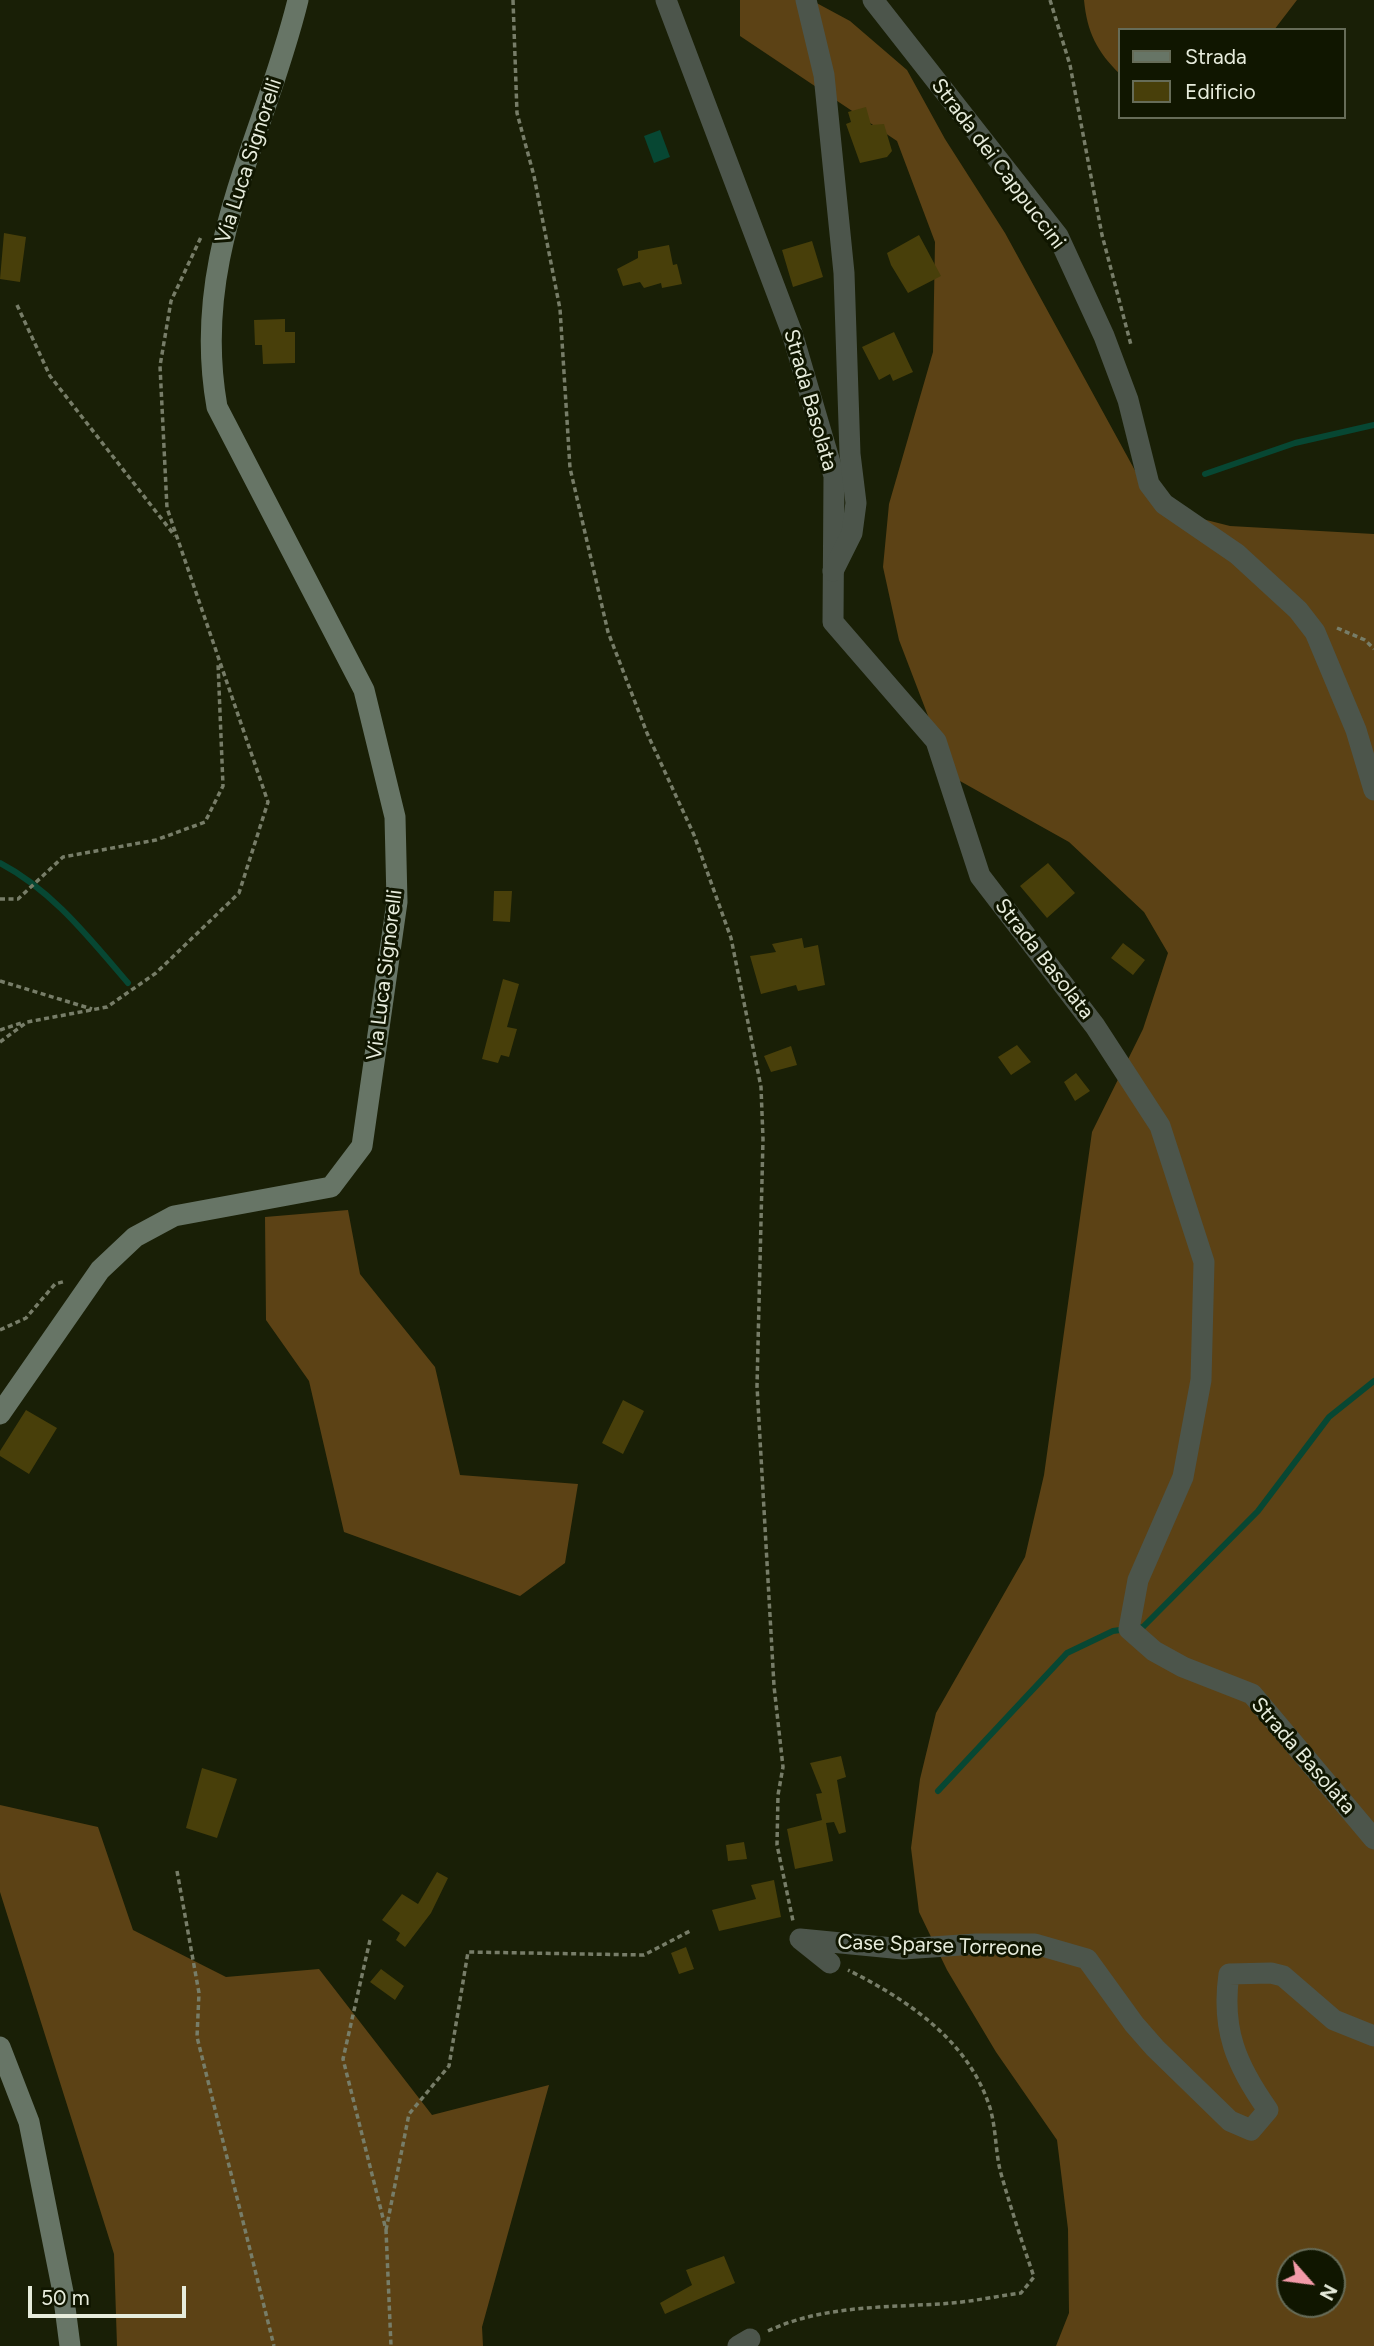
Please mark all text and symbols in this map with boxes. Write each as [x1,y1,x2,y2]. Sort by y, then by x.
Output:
legend [1118,28,1346,119]
text: Strada [1185,44,1247,69]
street label: Strada dei Cappuccini [926,74,1070,254]
street label: Via Luca Signorelli [210,75,288,247]
text: Edificio [1185,79,1256,104]
street label: Strada Basolata [778,326,842,474]
street label: Via Luca Signorelli [362,888,408,1062]
street label: Strada Basolata [989,894,1099,1024]
street label: Strada Basolata [1246,1693,1360,1819]
street label: Case Sparse Torreone [837,1930,1043,1962]
north arrow [1276,2248,1346,2318]
scale bar [32,2272,189,2316]
text: N [1315,2280,1342,2304]
text: 50 m [41,2285,90,2310]

